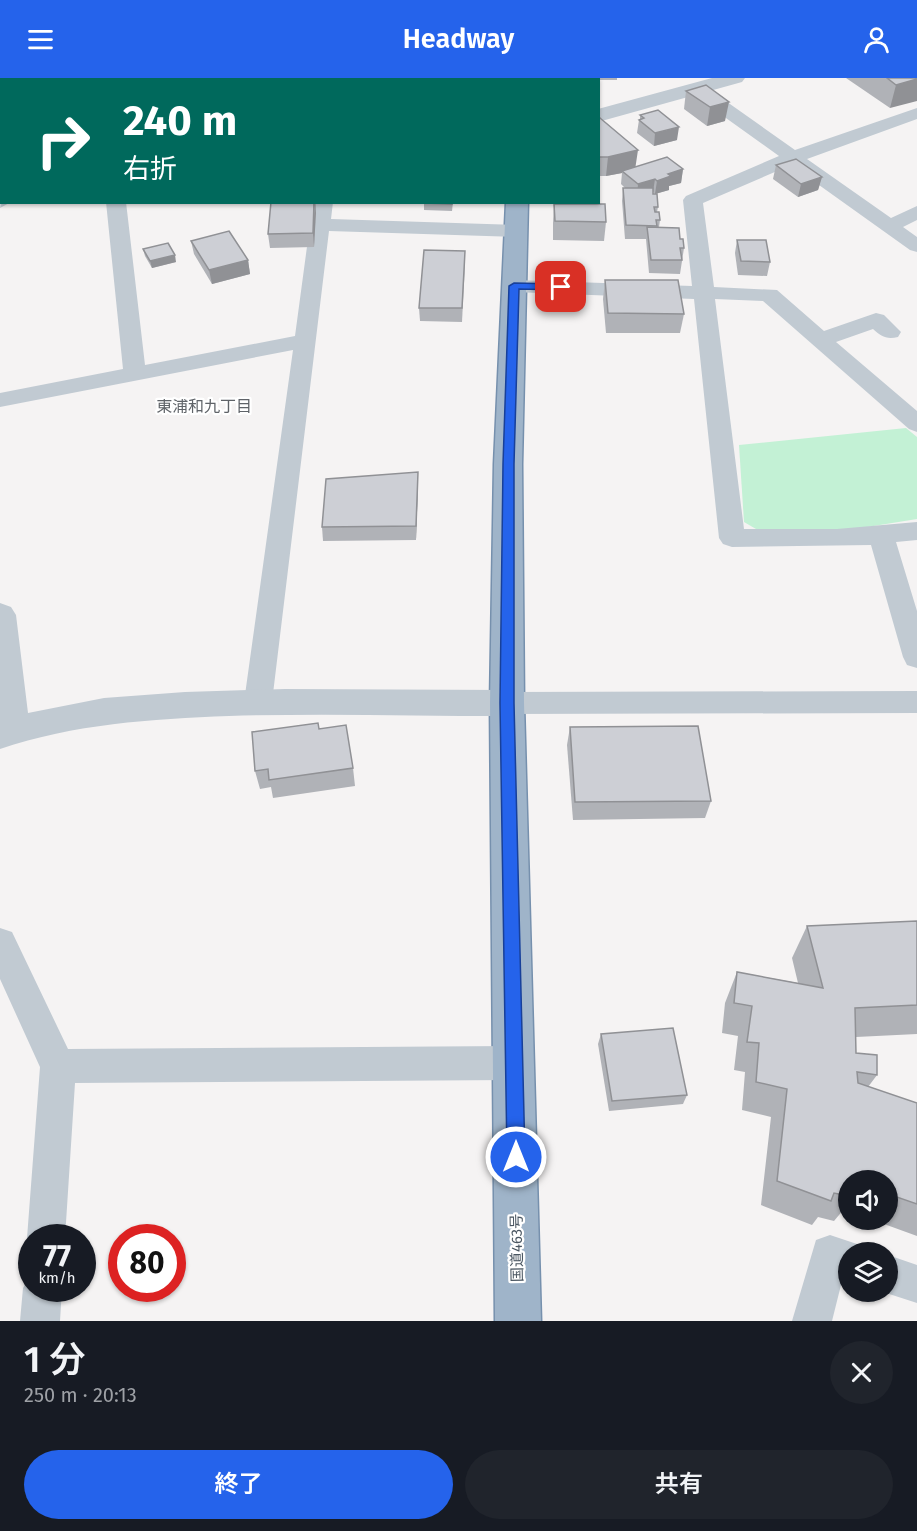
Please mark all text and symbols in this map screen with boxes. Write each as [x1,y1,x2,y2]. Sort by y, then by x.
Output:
icon: menu [24,23,57,56]
text: Headway [403,23,514,55]
icon: person [860,23,893,56]
text: 240 m [123,96,237,146]
icon: right [24,102,102,180]
text: 右折 [123,153,177,185]
pin [535,261,586,312]
icon: arrive [544,270,577,303]
district label: 東浦和九丁目 [156,397,252,416]
position arrow [484,1125,548,1189]
map controls [838,1170,898,1302]
button: sound [838,1170,898,1230]
street label: 国道463号 [507,1214,527,1282]
speed limit sign: 80 [108,1224,186,1302]
text: 77 [43,1238,71,1274]
button: layers [838,1242,898,1302]
text: km/h [38,1269,76,1287]
text: 1 分 [24,1338,85,1382]
button: close [830,1341,893,1404]
text: 250 m · 20:13 [24,1383,137,1407]
button: 終了 [24,1450,453,1519]
button: 共有 [465,1450,893,1519]

